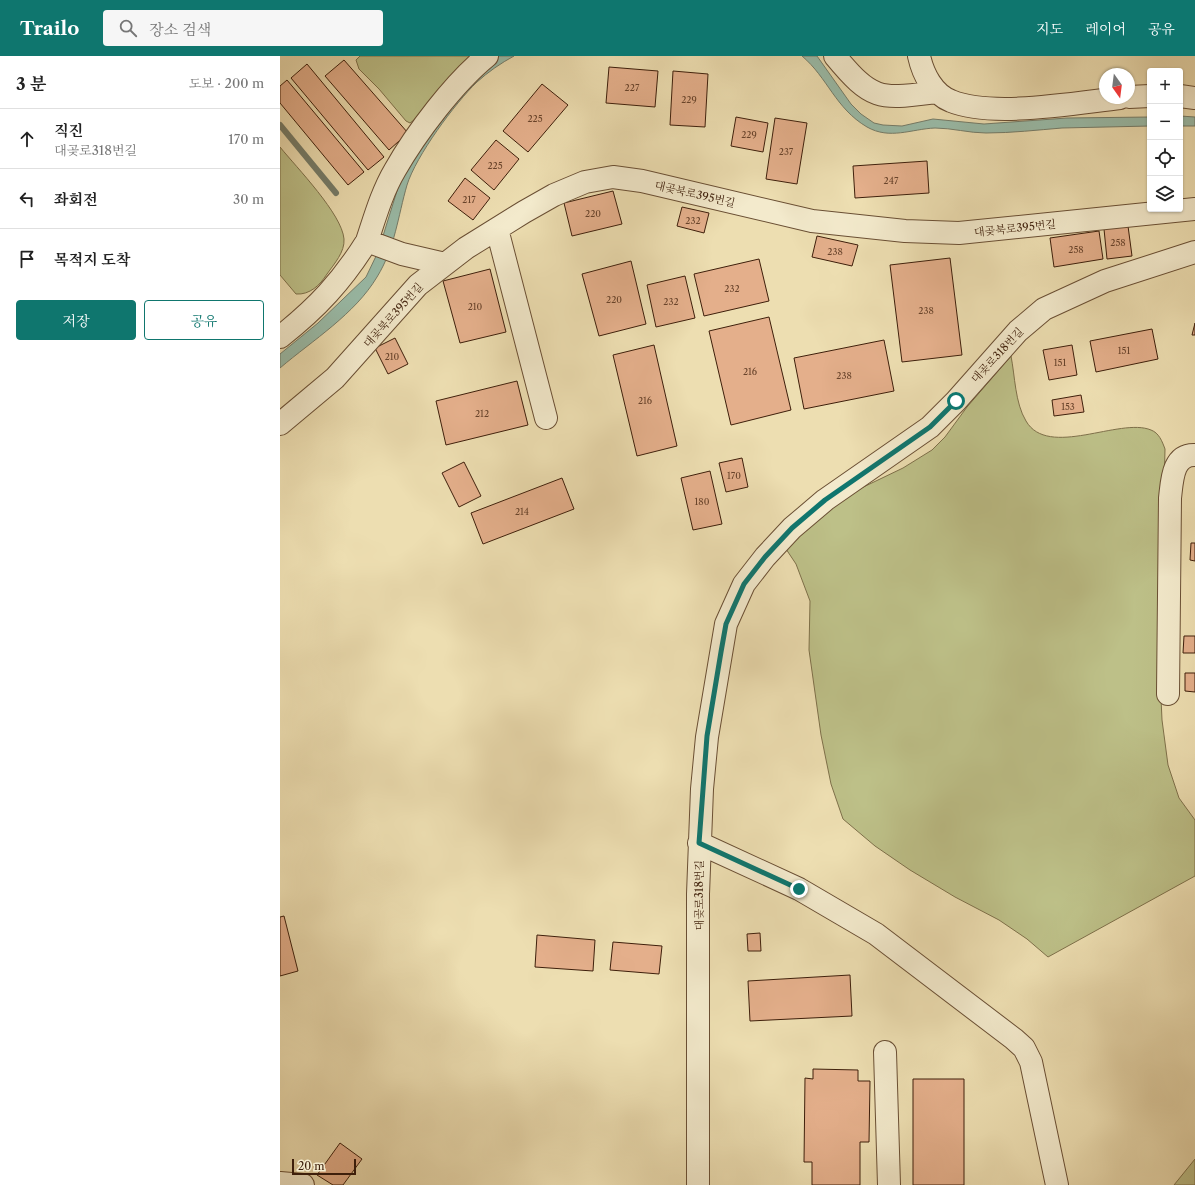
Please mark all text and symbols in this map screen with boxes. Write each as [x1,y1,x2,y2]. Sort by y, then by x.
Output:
search box [103,10,383,46]
text: Trailo [20,17,79,40]
icon: search [117,17,139,39]
text: 장소 검색 [149,20,211,39]
text: 지도 [1036,20,1063,38]
text: 레이어 [1085,20,1126,38]
text: 공유 [1148,20,1175,38]
north arrow [1099,68,1135,104]
map controls [1147,68,1183,212]
button: + [1147,68,1183,104]
text: 3 분 [16,74,46,94]
text: 도보 · 200 m [189,75,264,91]
house number: 227 [625,82,640,93]
house number: 229 [681,94,697,105]
button: − [1147,104,1183,140]
house number: 225 [527,113,543,124]
text: 직진 [54,121,83,140]
icon: ahead [16,128,38,150]
house number: 229 [741,129,757,140]
text: 170 m [228,131,264,147]
button: locate [1147,140,1183,176]
text: 대곶로318번길 [54,142,137,158]
house number: 237 [779,146,794,157]
house number: 225 [487,160,503,171]
house number: 247 [884,175,899,186]
button: layers [1147,176,1183,212]
street label: 대곶북로395번길 [653,178,737,210]
icon: left [16,188,38,210]
text: 좌회전 [54,190,97,209]
text: 30 m [233,191,264,207]
house number: 217 [462,194,476,205]
house number: 220 [585,208,601,219]
house number: 232 [685,215,701,226]
street label: 대곶북로395번길 [973,217,1057,239]
house number: 258 [1110,237,1126,248]
house number: 258 [1068,244,1084,255]
house number: 238 [827,246,843,257]
icon: arrive [16,248,38,270]
text: 목적지 도착 [54,250,130,269]
street label: 대곶북로395번길 [360,280,426,350]
house number: 232 [724,283,740,294]
house number: 220 [606,294,622,305]
house number: 232 [663,296,679,307]
button: 저장 [16,300,136,340]
button: 공유 [144,300,264,340]
house number: 210 [468,301,483,312]
house number: 238 [918,305,934,316]
street label: 대곶로318번길 [968,325,1026,385]
house number: 151 [1118,345,1130,356]
house number: 210 [385,351,400,362]
house number: 151 [1054,357,1066,368]
house number: 216 [743,366,757,377]
house number: 238 [836,370,852,381]
route start [947,392,965,410]
house number: 216 [638,395,652,406]
house number: 153 [1061,401,1075,412]
house number: 212 [475,408,489,419]
house number: 170 [727,470,741,481]
house number: 180 [695,496,710,507]
house number: 214 [515,506,529,517]
street label: 대곶로318번길 [692,860,706,930]
route end [790,880,808,898]
scale bar [292,1157,356,1176]
text: 20 m [298,1159,324,1173]

